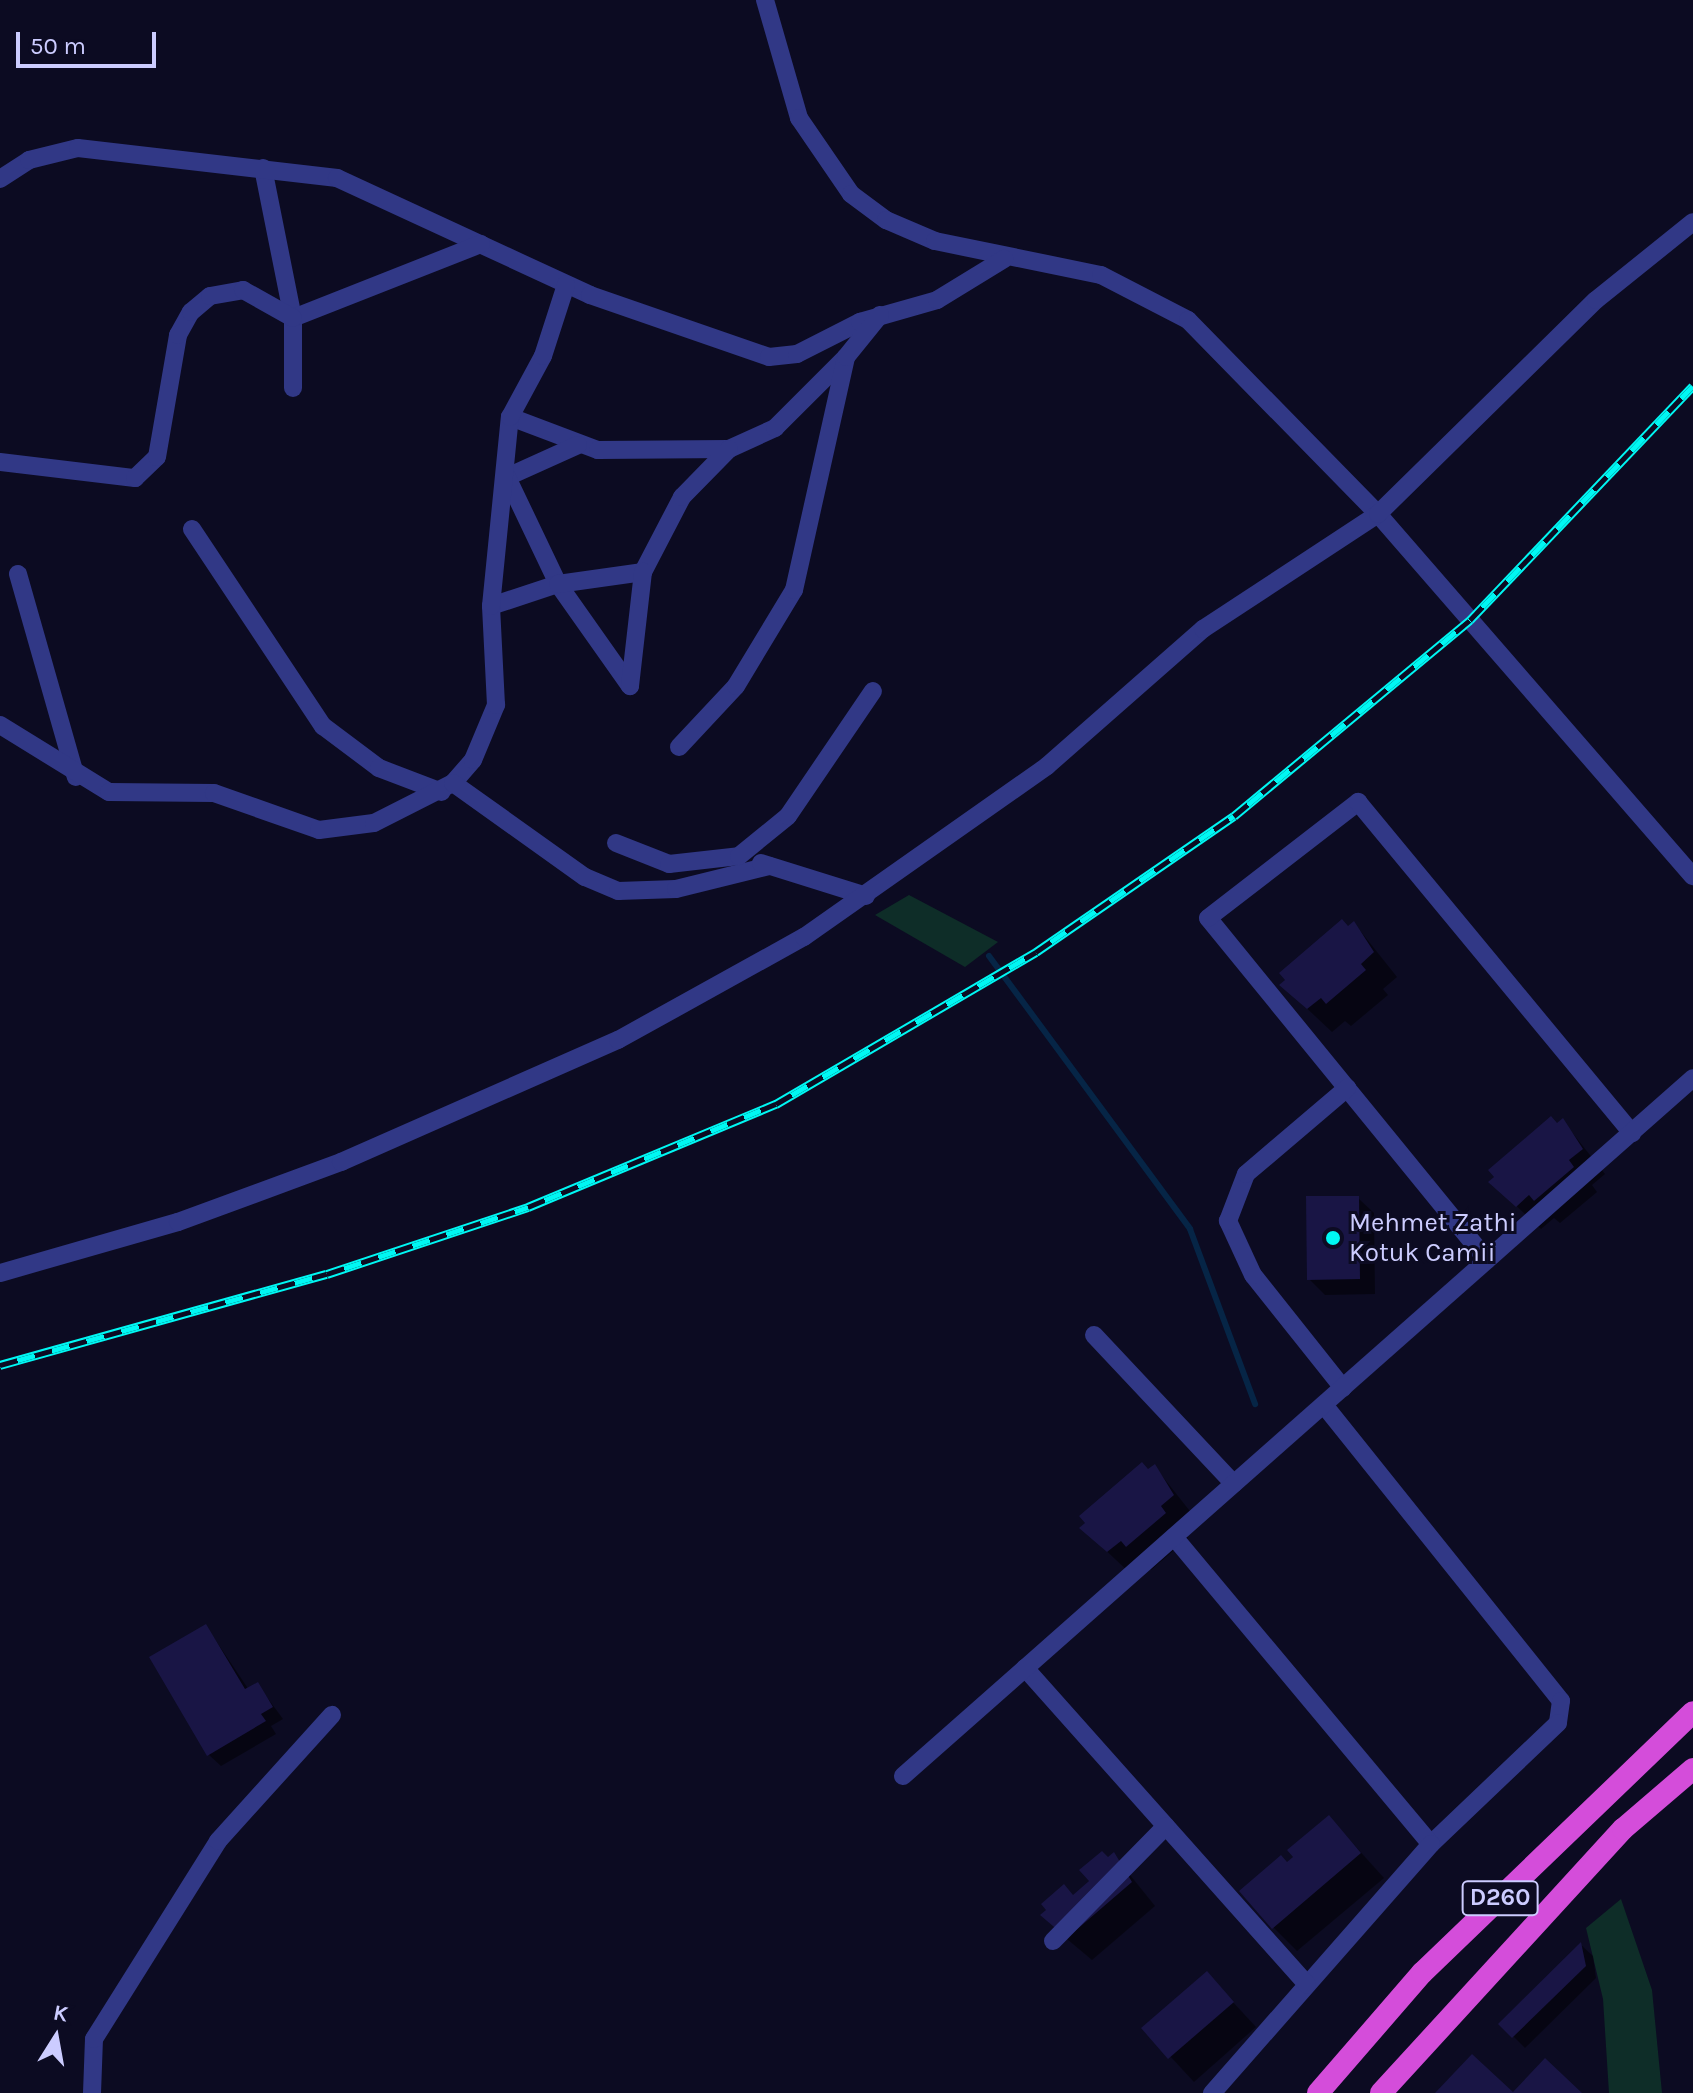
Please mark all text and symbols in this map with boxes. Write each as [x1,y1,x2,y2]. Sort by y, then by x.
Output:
scale bar [20,16,160,66]
text: 50 m [30,32,86,60]
place label: Mehmet Zathi Kotuk Camii [1349,1207,1517,1268]
marker: Mehmet Zathi Kotuk Camii [1324,1229,1342,1247]
road number: D260 [1460,1878,1540,1918]
north arrow [16,1997,96,2077]
text: K [51,1999,70,2028]

